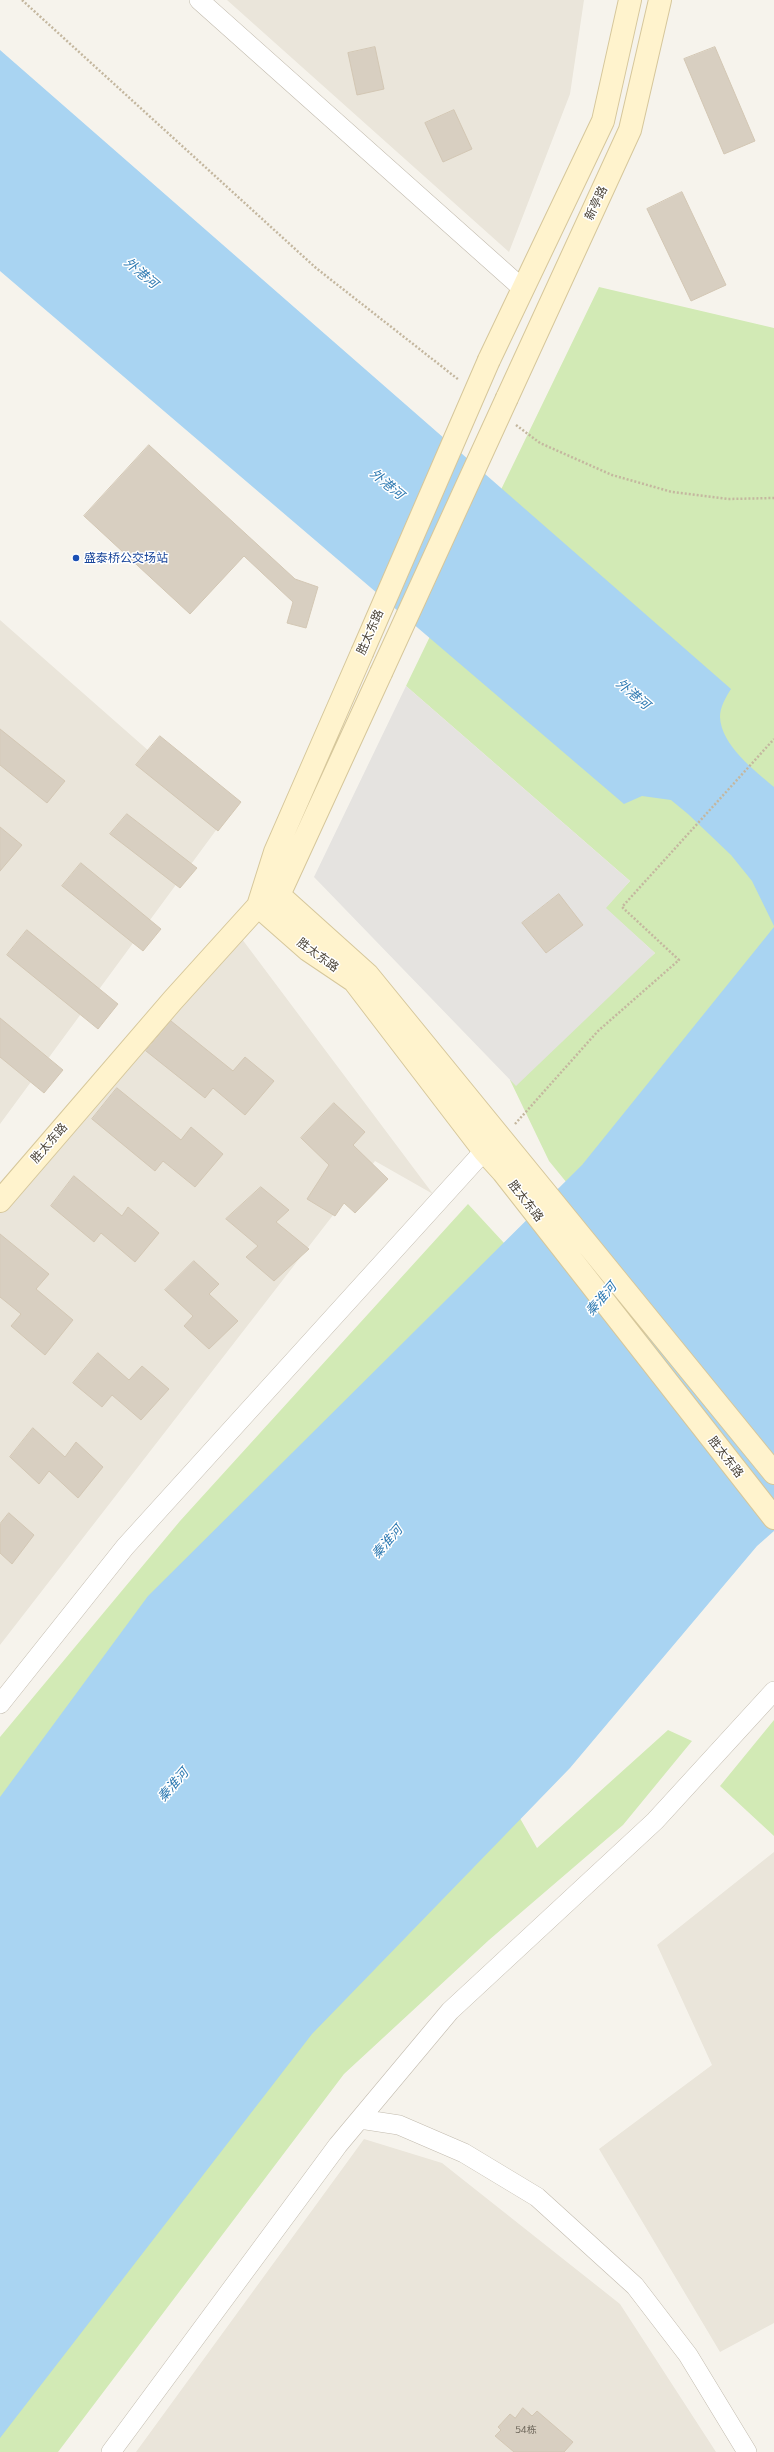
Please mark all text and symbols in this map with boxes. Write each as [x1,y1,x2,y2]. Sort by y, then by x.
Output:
street label: 新亭路 [582,184,610,222]
water label: 外港河 [121,254,161,292]
water label: 外港河 [367,465,407,503]
place label: 盛泰桥公交场站 [84,551,168,565]
marker: 盛泰桥公交场站 [71,553,81,563]
street label: 胜太东路 [354,607,386,657]
water label: 外港河 [613,675,653,713]
street label: 胜太东路 [294,935,342,975]
street label: 胜太东路 [28,1120,70,1166]
street label: 胜太东路 [506,1178,546,1224]
water label: 秦淮河 [582,1279,620,1319]
street label: 胜太东路 [706,1434,746,1480]
water label: 秦淮河 [368,1522,406,1562]
water label: 秦淮河 [154,1765,192,1805]
house number: 54栋 [515,2424,537,2436]

